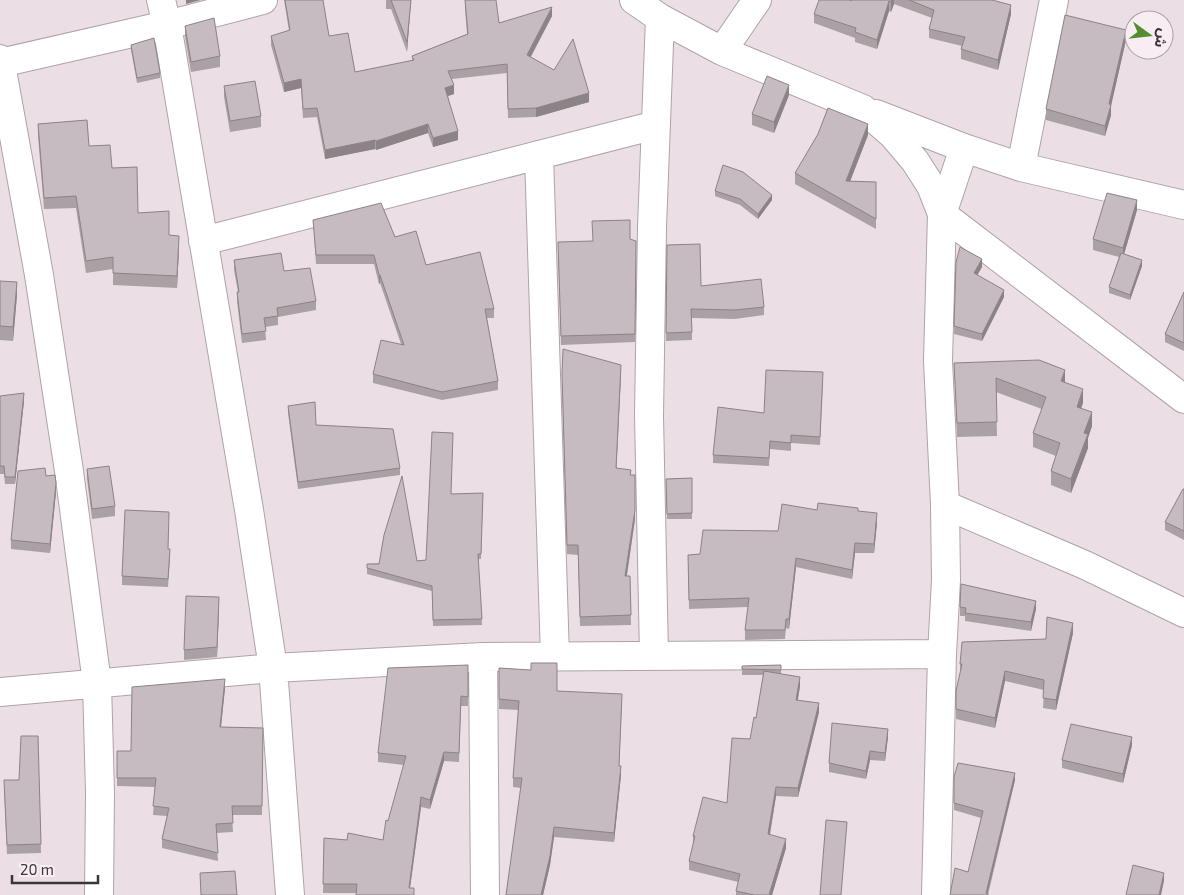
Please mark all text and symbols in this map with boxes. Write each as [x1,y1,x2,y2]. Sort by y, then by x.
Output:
north arrow [1124,10,1174,60]
text: ش [1151,27,1173,50]
scale bar [12,852,99,884]
text: 20 m [20,860,54,878]

